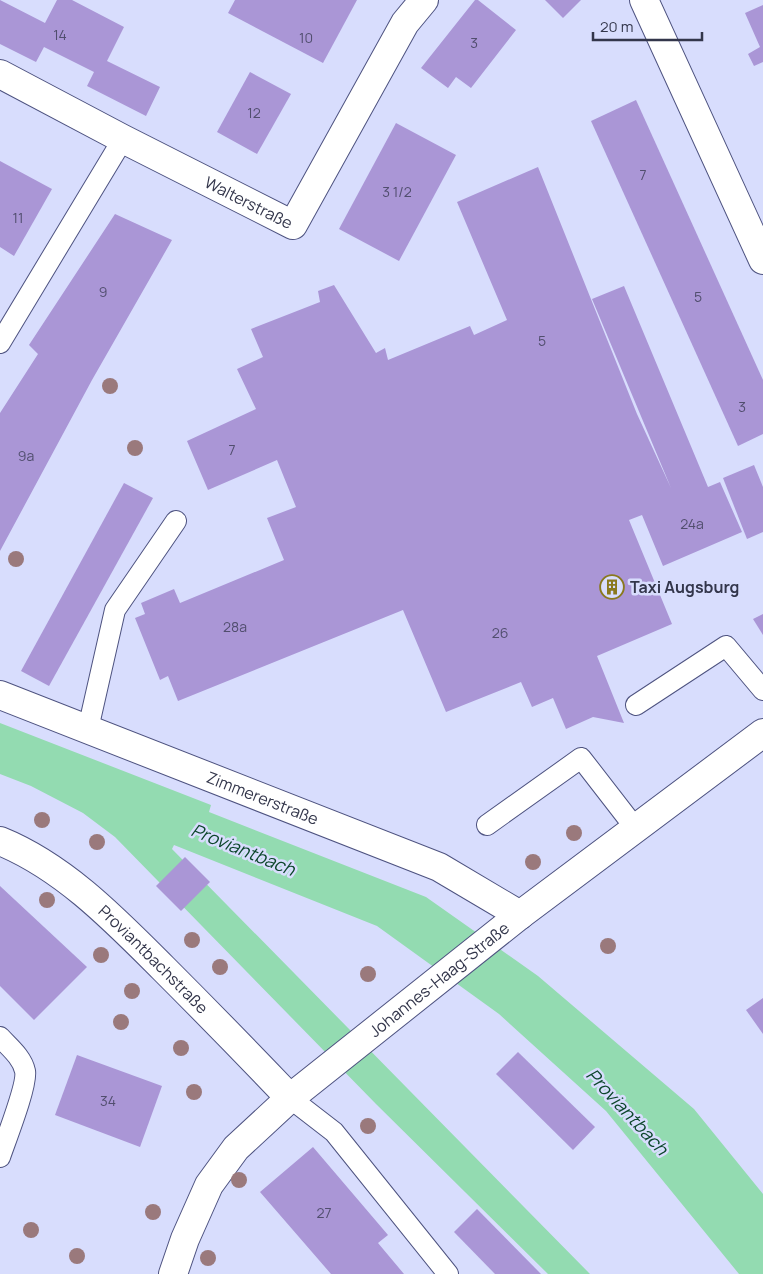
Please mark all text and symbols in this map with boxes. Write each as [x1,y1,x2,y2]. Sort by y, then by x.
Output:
scale bar [593,10,702,42]
text: 20 m [600,16,633,37]
house number: 14 [53,25,67,44]
house number: 10 [299,28,313,47]
house number: 3 [470,33,478,52]
house number: 12 [247,103,261,122]
house number: 7 [639,165,647,184]
street label: Walterstraße [201,171,296,234]
house number: 3 1/2 [382,182,412,201]
house number: 11 [13,208,23,227]
house number: 9 [99,282,107,301]
house number: 5 [694,287,702,306]
house number: 5 [538,331,546,350]
house number: 3 [738,397,746,416]
house number: 7 [228,440,236,459]
house number: 9a [18,446,34,465]
house number: 24a [680,514,704,533]
building icon: Taxi Augsburg [599,574,625,600]
place label: Taxi Augsburg [630,576,739,598]
house number: 28a [223,617,247,636]
house number: 26 [492,623,508,642]
street label: Zimmererstraße [203,766,322,830]
water label: Proviantbach [188,817,300,881]
street label: Proviantbachstraße [94,900,213,1018]
street label: Johannes-Haag-Straße [364,917,514,1042]
water label: Proviantbach [581,1063,675,1161]
house number: 34 [100,1091,116,1110]
house number: 27 [316,1203,332,1222]

